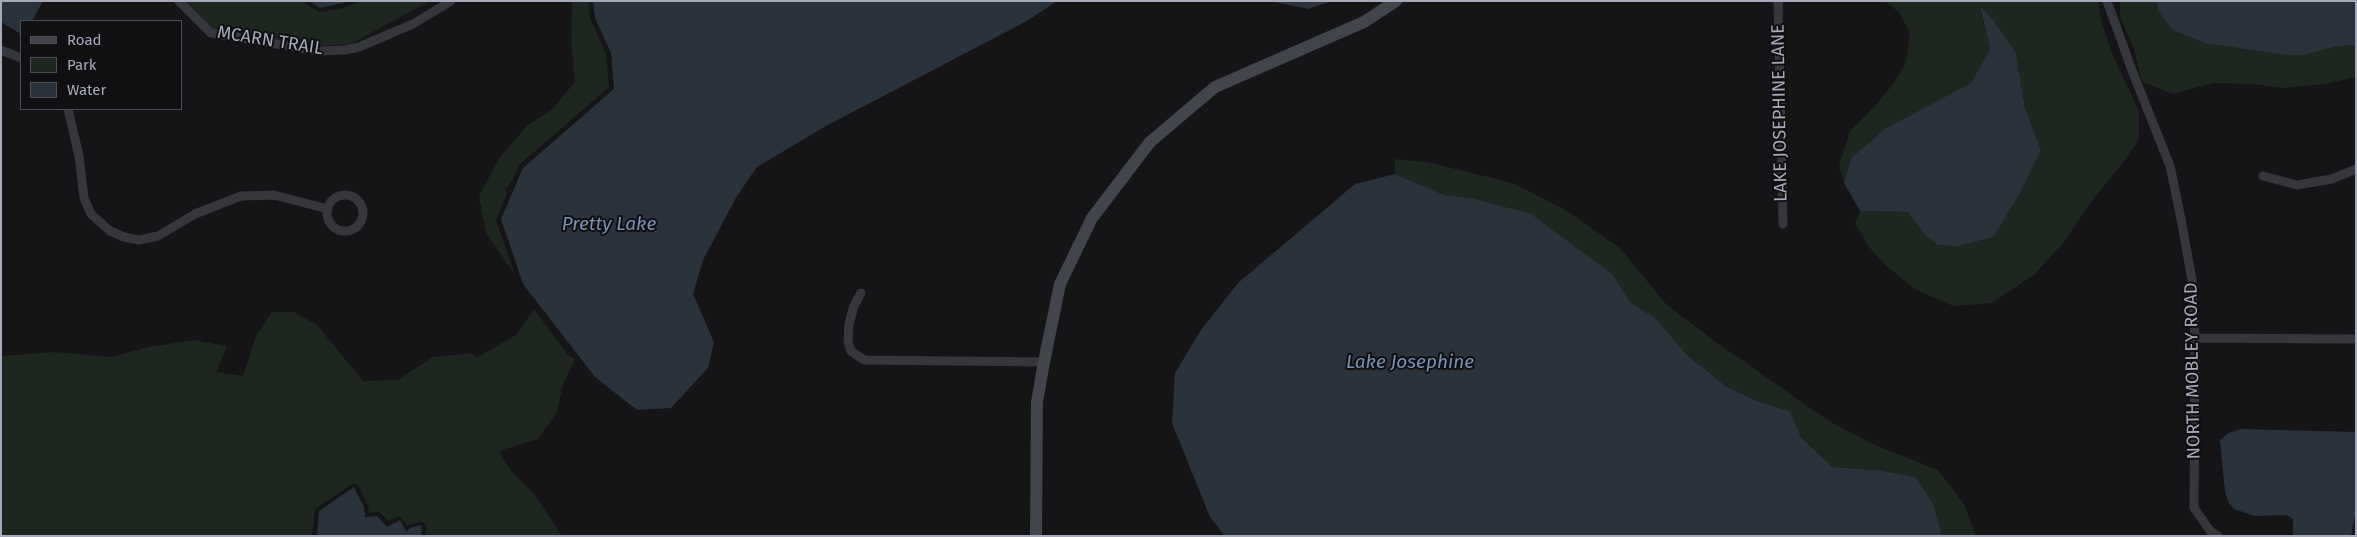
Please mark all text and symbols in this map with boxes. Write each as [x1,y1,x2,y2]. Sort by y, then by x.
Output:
legend [20,20,182,110]
street label: MCARN TRAIL [215,22,325,60]
street label: LAKE JOSEPHINE LANE [1768,24,1792,202]
text: Road [67,31,102,49]
text: Park [67,56,97,74]
text: Water [67,81,106,99]
water label: Pretty Lake [562,214,656,236]
street label: NORTH MOBLEY ROAD [2181,282,2205,460]
water label: Lake Josephine [1346,352,1474,374]

